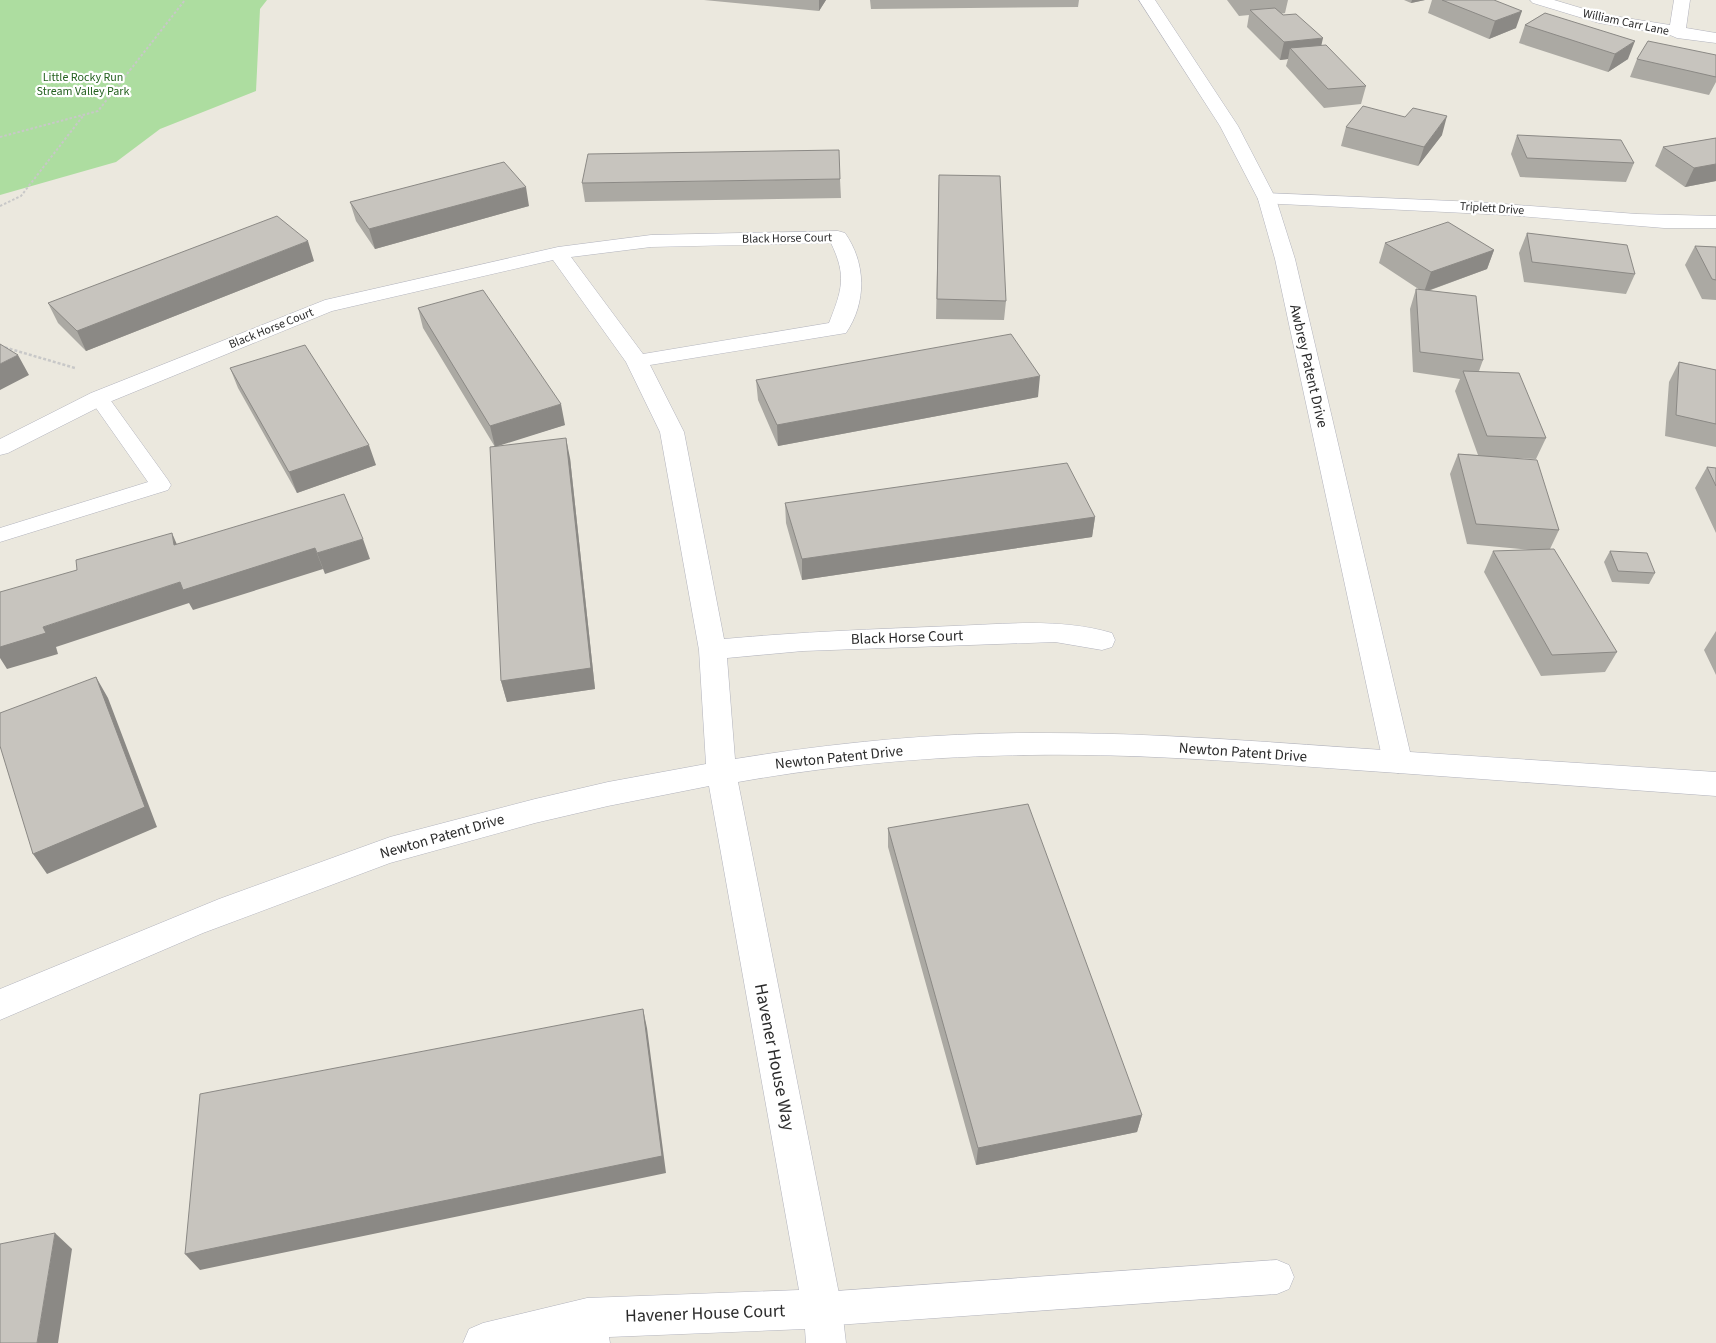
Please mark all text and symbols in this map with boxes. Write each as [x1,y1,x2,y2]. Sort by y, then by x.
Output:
street label: William Carr Lane [1581,5,1671,40]
park label: Little Rocky Run Stream Valley Park [37,69,130,100]
street label: Triplett Drive [1459,198,1525,219]
street label: Black Horse Court [742,229,832,248]
street label: Awbrey Patent Drive [1284,302,1333,430]
street label: Black Horse Court [226,304,316,353]
street label: Black Horse Court [850,625,964,650]
street label: Newton Patent Drive [1178,738,1308,767]
street label: Newton Patent Drive [774,740,904,775]
street label: Newton Patent Drive [377,809,507,864]
street label: Havener House Way [748,981,801,1133]
street label: Havener House Court [625,1298,786,1329]

